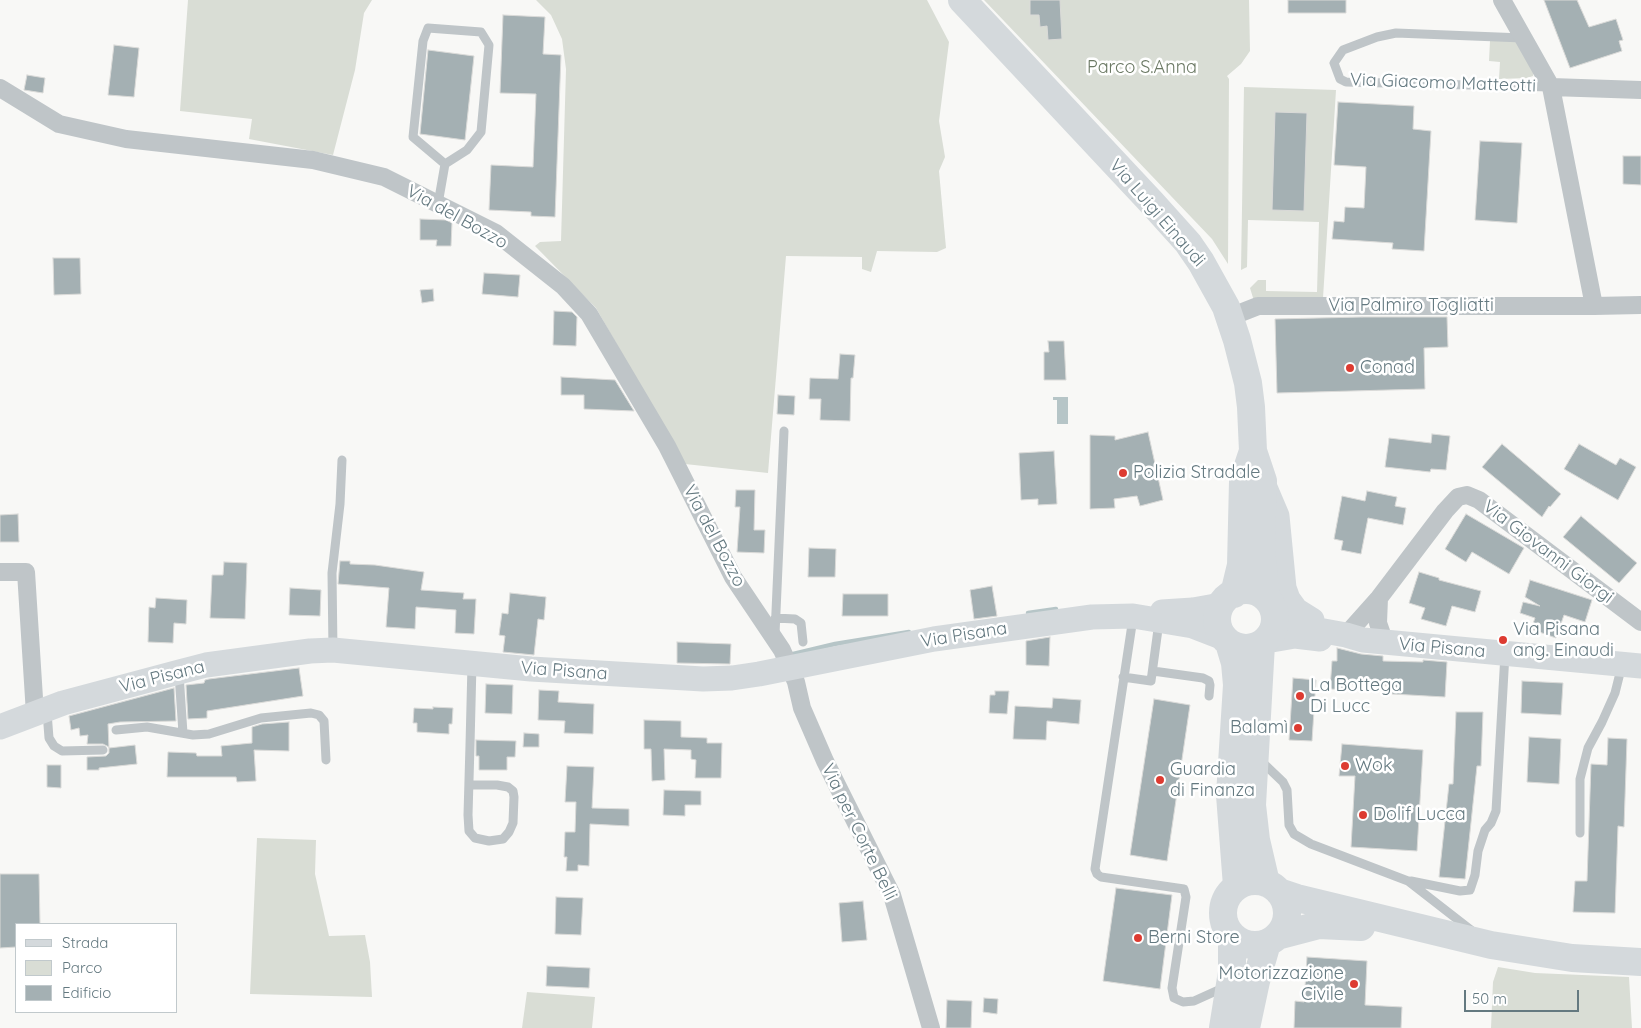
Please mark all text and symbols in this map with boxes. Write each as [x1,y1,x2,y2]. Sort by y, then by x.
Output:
park label: Parco S.Anna [1087,57,1197,79]
street label: Via Giacomo Matteotti [1350,69,1536,97]
street label: Via Luigi Einaudi [1104,155,1210,271]
street label: Via del Bozzo [403,180,511,254]
street label: Via Palmiro Togliatti [1328,295,1494,317]
place label: Conad [1360,357,1415,379]
marker: Conad [1344,362,1356,374]
place label: Polizia Stradale [1133,462,1260,484]
marker: Polizia Stradale [1117,467,1129,479]
street label: Via del Bozzo [678,481,750,591]
street label: Via Giovanni Giorgi [1479,496,1617,608]
street label: Via Pisana [919,618,1009,652]
place label: Via Pisana ang. Einaudi [1513,619,1614,662]
street label: Via Pisana [1398,633,1486,663]
marker: Via Pisana ang. Einaudi [1497,634,1509,646]
street label: Via Pisana [117,656,207,698]
street label: Via Pisana [520,657,608,685]
place label: La Bottega Di Lucc [1310,675,1402,718]
marker: La Bottega Di Lucc [1294,690,1306,702]
place label: Balamì [1230,717,1288,739]
marker: Balamì [1292,722,1304,734]
place label: Wok [1355,755,1393,777]
place label: Guardia di Finanza [1170,759,1255,802]
street label: Via per Corte Belli [817,760,901,904]
marker: Wok [1339,760,1351,772]
marker: Guardia di Finanza [1154,774,1166,786]
place label: Dolif Lucca [1373,804,1466,826]
marker: Dolif Lucca [1357,809,1369,821]
legend [15,923,178,1013]
place label: Berni Store [1148,927,1240,949]
marker: Berni Store [1132,932,1144,944]
text: Strada [62,933,108,952]
text: Parco [62,958,102,977]
place label: Motorizzazione Civile [1219,963,1344,1006]
marker: Motorizzazione Civile [1348,978,1360,990]
scale bar [1466,980,1581,1012]
text: Edificio [62,983,111,1002]
text: 50 m [1472,989,1507,1008]

